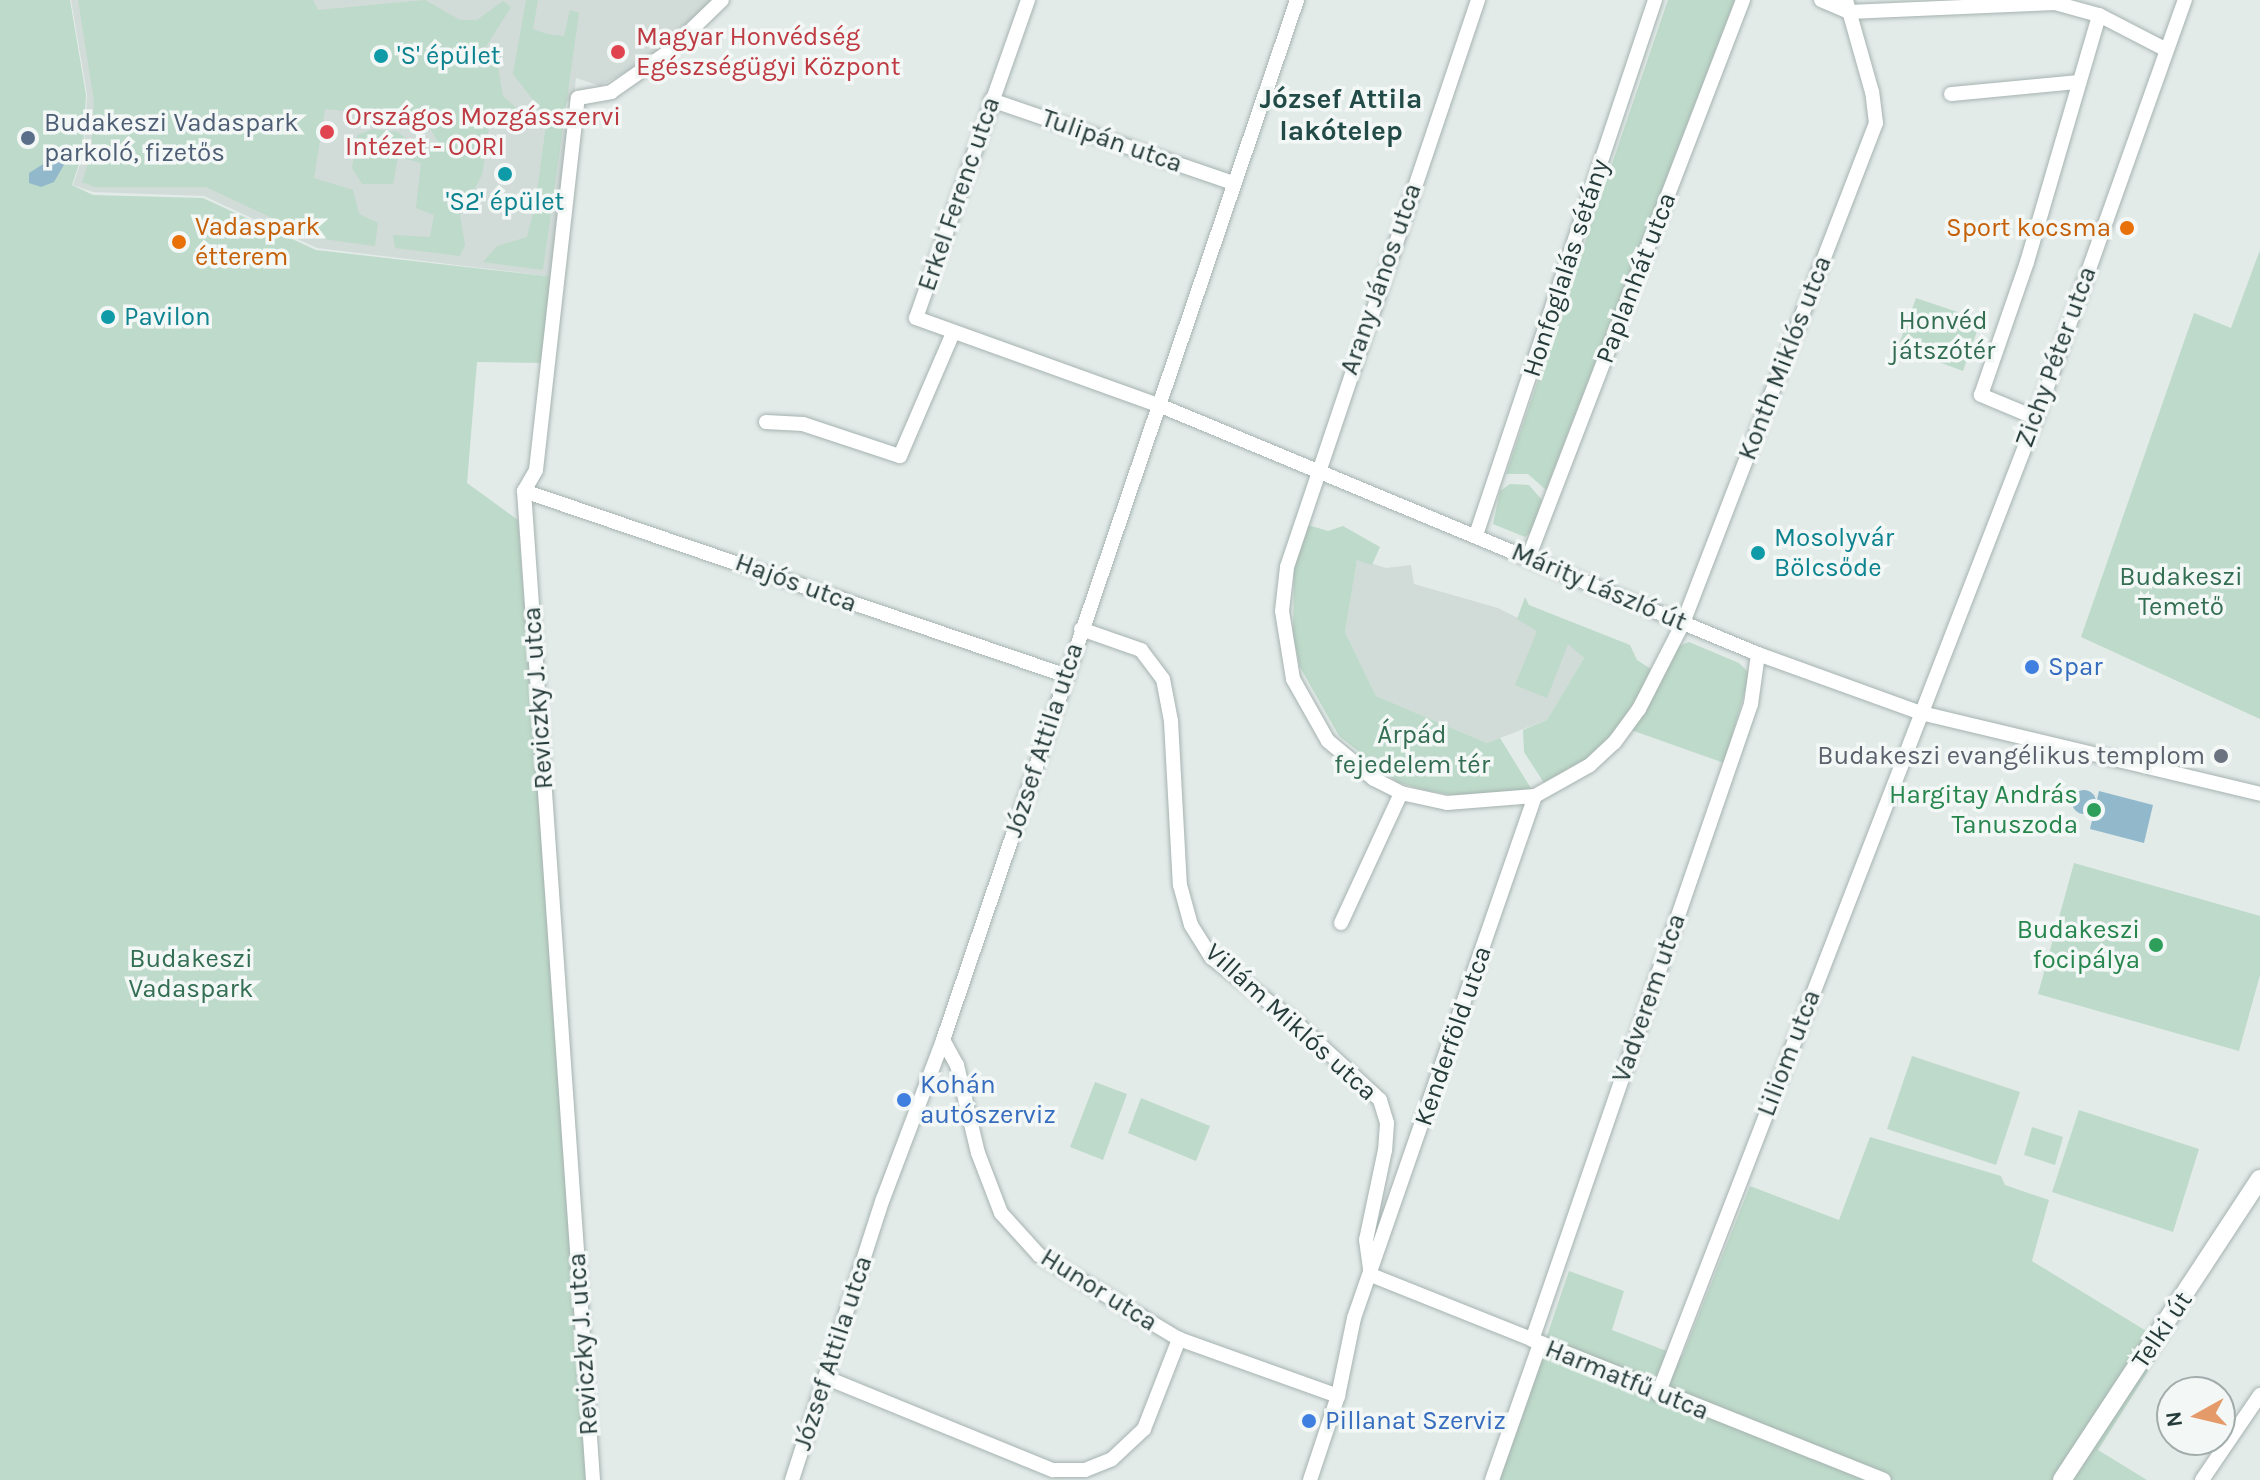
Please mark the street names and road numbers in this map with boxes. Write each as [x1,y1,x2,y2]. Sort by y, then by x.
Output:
street label: Erkel Ferenc utca [911,93,1007,295]
street label: Tulipán utca [1038,102,1186,180]
street label: Honfoglalás sétány [1516,155,1616,381]
street label: Arany János utca [1334,179,1428,379]
street label: Paplanhát utca [1589,188,1683,368]
street label: Konth Miklós utca [1732,251,1838,465]
street label: Zichy Péter utca [2009,262,2103,452]
street label: Márity László út [1507,536,1691,638]
street label: Hajós utca [731,547,861,619]
street label: Reviczky J. utca [516,606,560,790]
street label: József Attila utca [998,639,1090,841]
street label: Vadverem utca [1606,910,1692,1086]
street label: Villám Miklós utca [1199,937,1383,1107]
street label: Kenderföld utca [1408,942,1498,1130]
street label: Liliom utca [1751,985,1827,1121]
street label: Hunor utca [1035,1242,1163,1338]
street label: Reviczky J. utca [561,1252,605,1436]
street label: József Attila utca [787,1252,879,1454]
street label: Telki út [2125,1286,2199,1374]
street label: Harmatfű utca [1541,1333,1713,1427]

